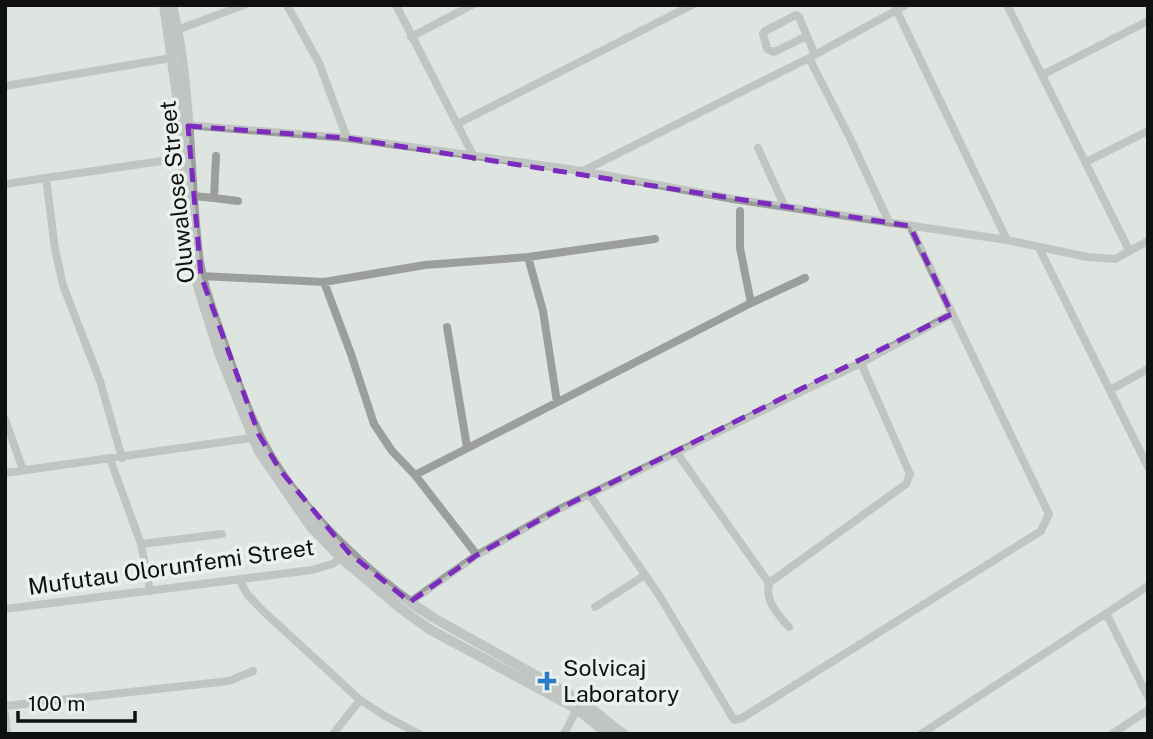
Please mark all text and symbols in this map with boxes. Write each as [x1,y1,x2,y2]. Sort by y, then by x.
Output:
street label: Oluwalose Street [153,99,200,285]
street label: Mufutau Olorunfemi Street [26,533,316,600]
place label: Solvicaj Laboratory [563,654,679,707]
marker: Solvicaj Laboratory [537,671,557,691]
scale bar [18,680,135,724]
text: 100 m [28,691,85,716]

